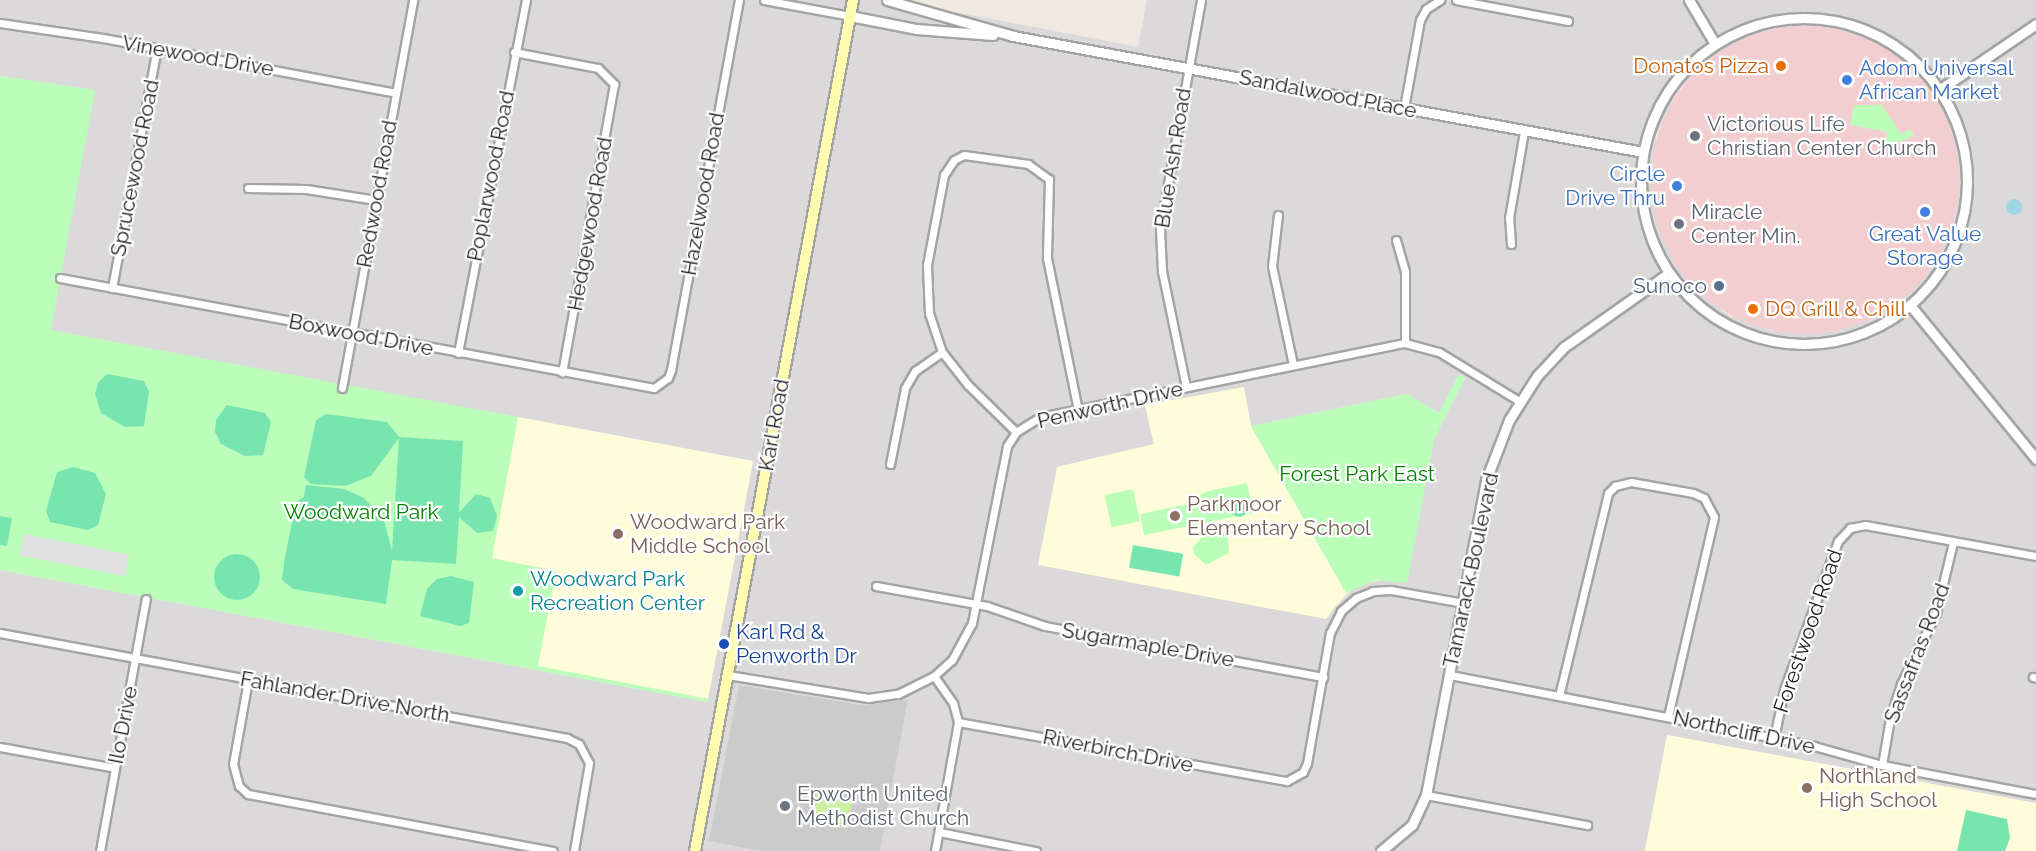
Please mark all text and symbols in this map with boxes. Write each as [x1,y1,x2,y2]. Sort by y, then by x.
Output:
street label: Vinewood Drive [120,30,276,82]
place label: Donatos Pizza [1633,53,1769,79]
place label: Adom Universal African Market [1859,55,2013,105]
marker: Donatos Pizza [1774,59,1788,73]
street label: Sandalwood Place [1237,64,1419,124]
marker: Adom Universal African Market [1840,73,1854,87]
street label: Sprucewood Road [106,78,164,258]
street label: Blue Ash Road [1149,86,1197,230]
street label: Poplarwood Road [462,89,520,263]
street label: Hazelwood Road [676,111,730,277]
place label: Victorious Life Christian Center Church [1707,111,1937,161]
street label: Redwood Road [352,118,402,270]
marker: Victorious Life Christian Center Church [1688,129,1702,143]
street label: Hedgewood Road [562,135,618,313]
place label: Circle Drive Thru [1565,161,1665,211]
marker: Circle Drive Thru [1670,179,1684,193]
place label: Miracle Center Min. [1691,199,1801,249]
marker: Great Value Storage [1918,205,1932,219]
marker: Miracle Center Min. [1672,217,1686,231]
place label: Great Value Storage [1868,221,1982,271]
place label: Sunoco [1633,273,1707,299]
marker: Sunoco [1712,279,1726,293]
place label: DQ Grill & Chill [1765,296,1907,322]
marker: DQ Grill & Chill [1746,302,1760,316]
street label: Boxwood Drive [287,309,435,361]
street label: Penworth Drive [1035,376,1185,434]
street label: Karl Road [753,377,795,473]
park label: Forest Park East [1279,461,1435,487]
street label: Tamarack Boulevard [1438,470,1504,670]
place label: Parkmoor Elementary School [1187,491,1371,541]
park label: Woodward Park [283,499,439,525]
place label: Woodward Park Middle School [630,509,785,559]
marker: Parkmoor Elementary School [1168,509,1182,523]
marker: Woodward Park Middle School [611,527,625,541]
street label: Forestwood Road [1768,546,1848,716]
place label: Woodward Park Recreation Center [530,566,705,616]
street label: Sassafras Road [1879,580,1955,726]
marker: Woodward Park Recreation Center [511,584,525,598]
street label: Sugarmaple Drive [1060,617,1236,673]
place label: Karl Rd & Penworth Dr [736,619,857,669]
marker: Karl Rd & Penworth Dr [717,637,731,651]
street label: Fahlander Drive North [238,666,452,728]
street label: Ilo Drive [103,684,143,766]
street label: Northcliff Drive [1671,705,1817,759]
street label: Riverbirch Drive [1041,724,1195,778]
place label: Northland High School [1819,763,1937,813]
place label: Epworth United Methodist Church [797,781,969,831]
marker: Northland High School [1800,781,1814,795]
marker: Epworth United Methodist Church [778,799,792,813]

